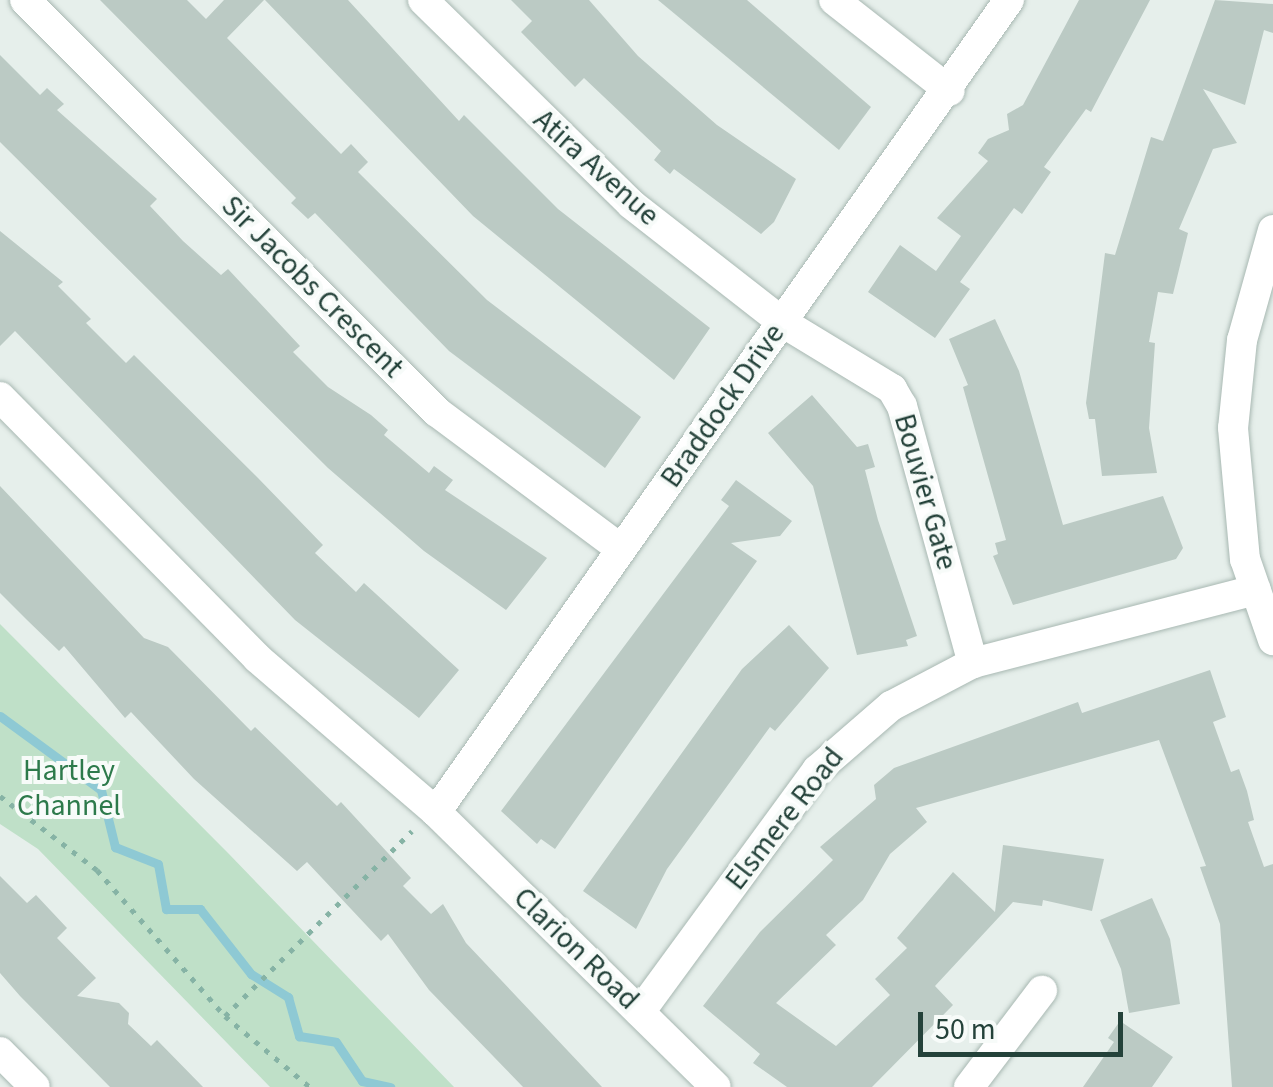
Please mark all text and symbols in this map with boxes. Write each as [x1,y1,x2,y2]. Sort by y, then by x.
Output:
street label: Atira Avenue [526,102,666,234]
street label: Sir Jacobs Crescent [213,188,411,386]
street label: Braddock Drive [653,317,793,495]
street label: Bouvier Gate [886,410,964,574]
street label: Elsmere Road [718,740,852,898]
park label: Hartley Channel [17,753,121,824]
street label: Clarion Road [506,880,646,1018]
scale bar [923,992,1128,1054]
text: 50 m [935,1008,996,1051]

